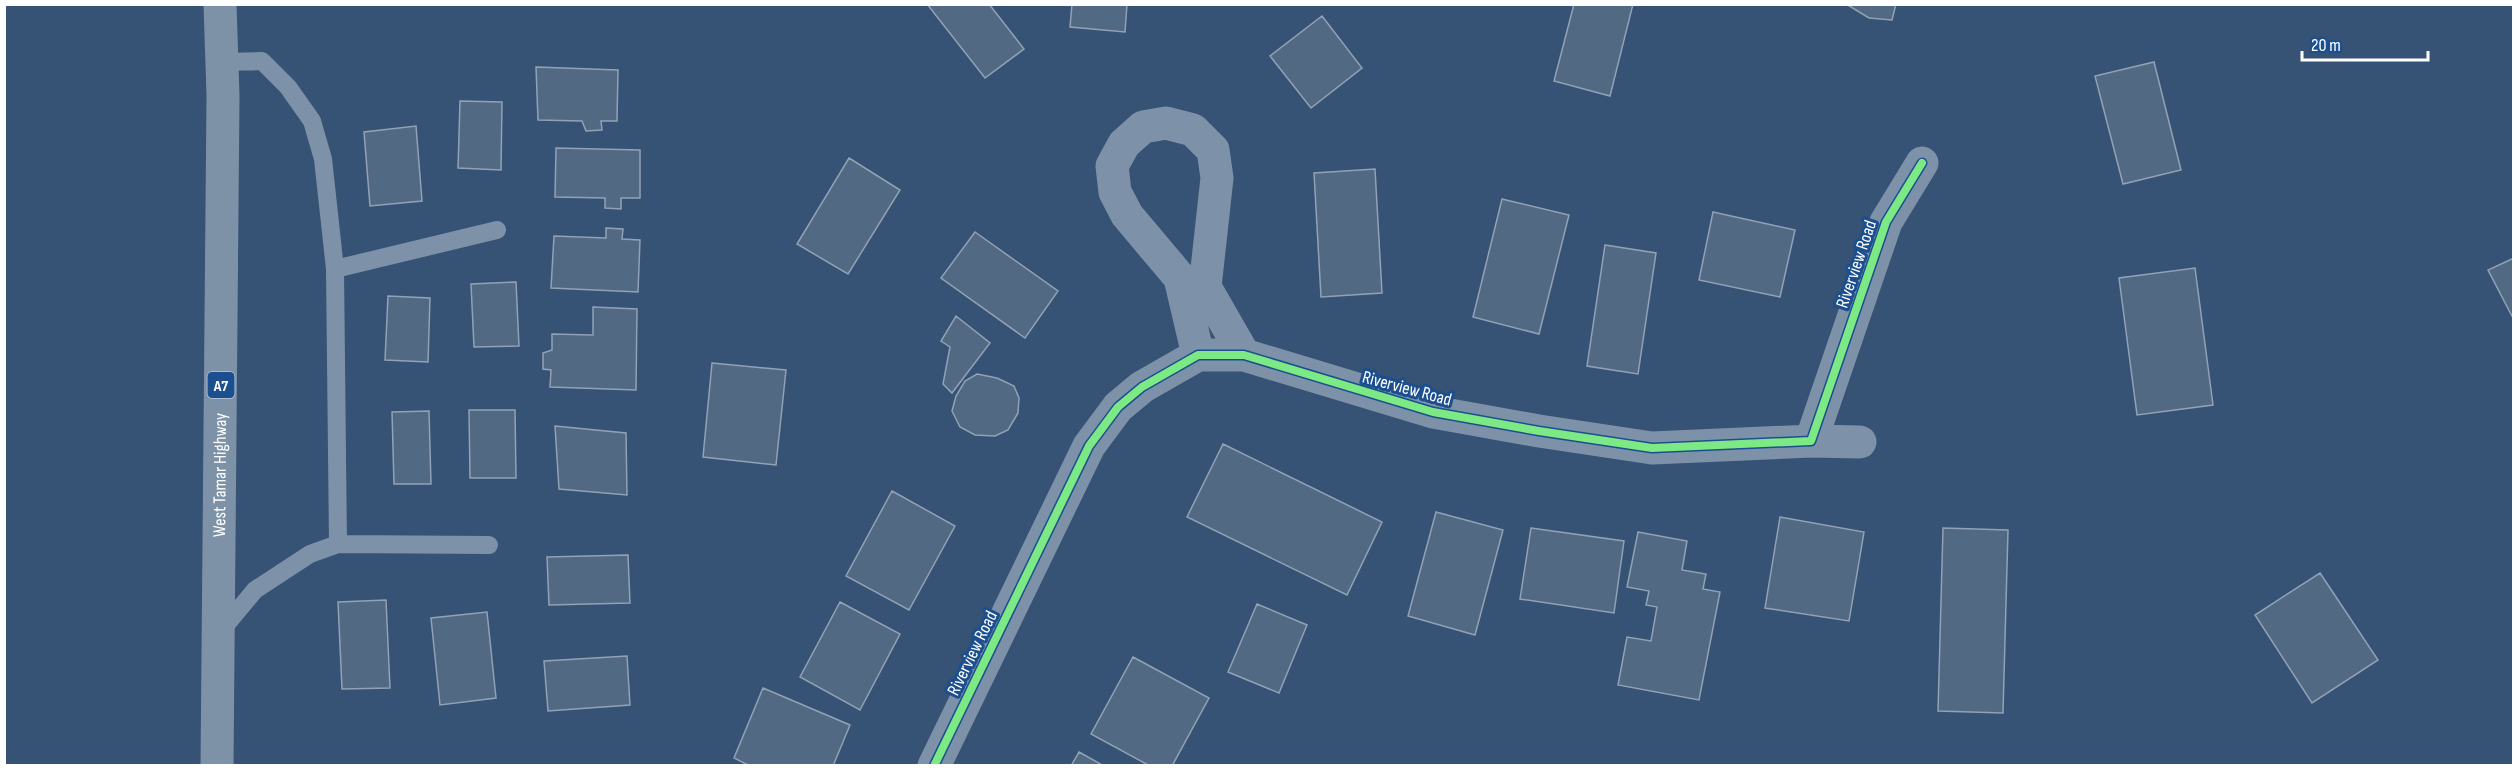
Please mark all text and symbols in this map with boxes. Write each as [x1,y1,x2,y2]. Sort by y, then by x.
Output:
scale bar [2302,24,2428,62]
text: 20 m [2311,35,2341,56]
street label: Riverview Road [1832,217,1881,311]
street label: Riverview Road [1360,367,1454,410]
road number: A7 [208,372,234,398]
street label: West Tamar Highway [209,413,231,537]
street label: Riverview Road [943,608,1002,699]

